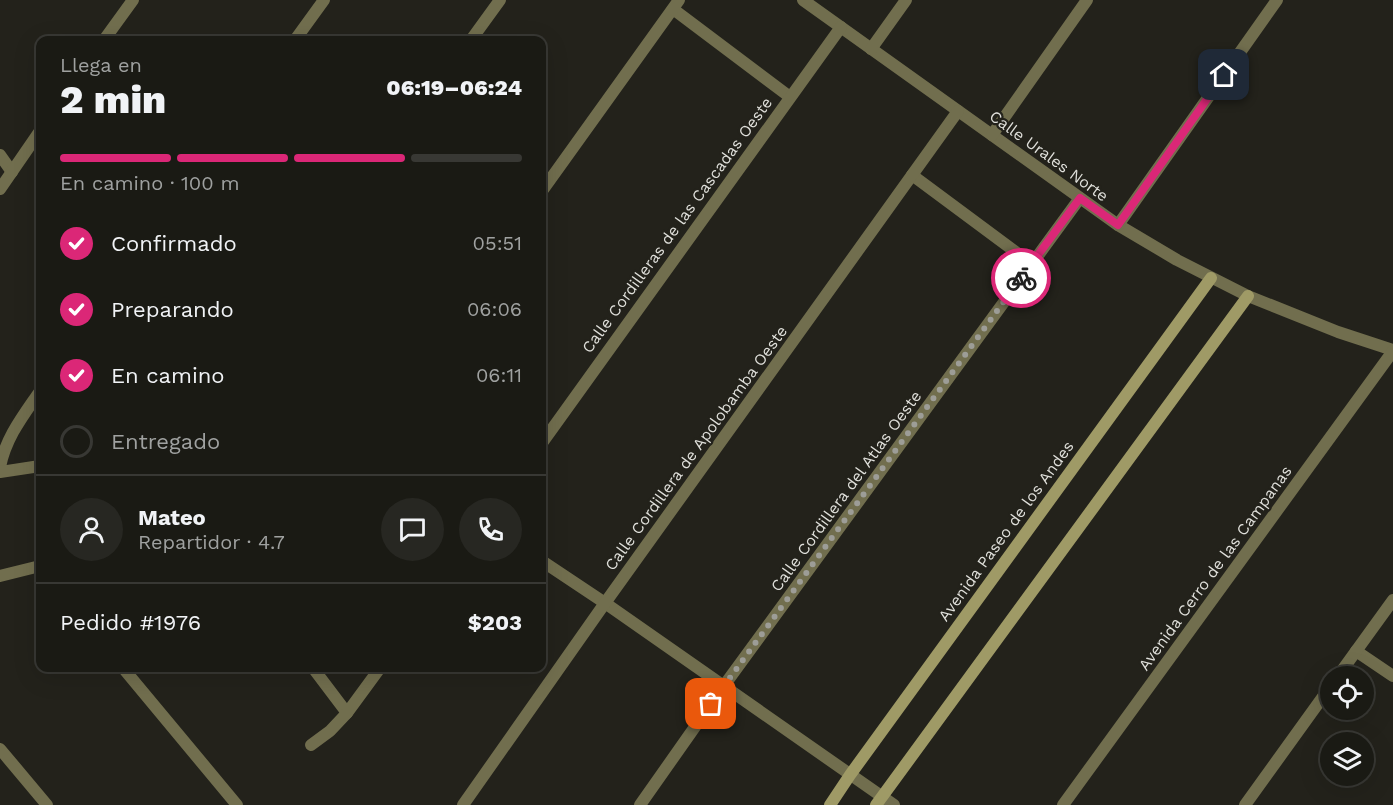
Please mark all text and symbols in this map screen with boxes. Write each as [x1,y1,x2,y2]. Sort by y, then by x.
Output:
pin [1198,49,1249,100]
text: Llega en [60,53,142,77]
icon: home [1207,58,1240,91]
text: 06:19–06:24 [386,75,522,100]
text: 2 min [60,77,166,122]
street label: Calle Cordilleras de las Cascadas Oeste [578,93,776,357]
street label: Calle Urales Norte [986,106,1112,206]
text: En camino · 100 m [60,171,240,195]
icon: check [60,227,93,260]
text: Confirmado [111,231,237,256]
text: 05:51 [473,231,522,255]
courier [991,248,1051,308]
icon: bike [1005,262,1038,295]
icon: check [60,293,93,326]
text: Preparando [111,297,234,322]
text: 06:06 [467,297,522,321]
street label: Calle Cordillera de Apolobamba Oeste [601,322,791,574]
icon: check [60,359,93,392]
text: En camino [111,363,225,388]
text: 06:11 [476,363,522,387]
street label: Calle Cordillera del Atlas Oeste [767,387,925,595]
text: Entregado [111,429,220,454]
street label: Avenida Paseo de los Andes [934,437,1078,625]
street label: Avenida Cerro de las Campanas [1134,462,1296,674]
button: person [60,498,123,561]
button: chat [381,498,444,561]
button: phone [459,498,522,561]
text: Mateo [138,505,206,530]
text: Repartidor · 4.7 [138,530,285,554]
text: Pedido #1976 [60,610,201,635]
text: $203 [468,610,522,635]
map controls [1320,666,1374,786]
button: locate [1320,666,1374,720]
pin [685,678,736,729]
icon: bag [694,687,727,720]
button: layers [1320,732,1374,786]

